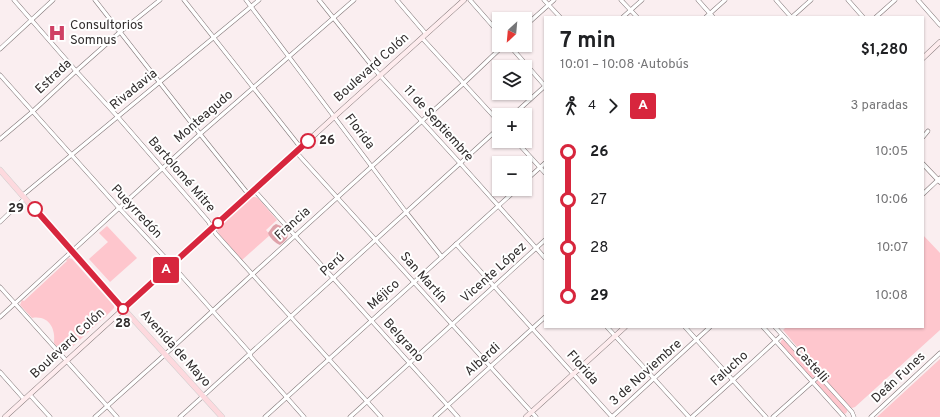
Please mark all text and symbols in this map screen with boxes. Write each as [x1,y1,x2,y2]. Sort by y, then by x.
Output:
north arrow [492,12,532,52]
map controls [492,12,532,196]
place label: Consultorios Somnus [70,18,143,49]
hospital icon: Consultorios Somnus [47,23,67,43]
text: 7 min [560,28,616,55]
street label: Boulevard Colón [331,30,413,106]
text: $1,280 [861,41,908,60]
street label: Estrada [32,56,76,98]
text: 10:01 – 10:08 · Autobús [560,57,689,73]
button: layers [492,60,532,100]
street label: Rivadavia [107,66,161,114]
street label: 11 de Septiembre [400,83,476,165]
street label: Monteagudo [171,87,237,147]
icon: walk [560,95,582,117]
icon: forward [602,95,624,117]
text: A [638,97,648,114]
text: 4 [588,98,596,114]
text: 3 paradas [851,98,908,114]
button: + [492,108,532,148]
street label: Florida [340,111,378,153]
marker: 26 [300,133,316,149]
place label: 26 [319,133,335,149]
street label: Bartolomé Mitre [144,134,218,216]
text: 26 [590,143,608,162]
text: 10:05 [875,144,908,160]
button: − [492,156,532,196]
street label: Pueyrredón [107,182,165,242]
text: 27 [590,191,607,210]
text: 10:06 [876,192,908,208]
place label: 29 [8,201,24,217]
marker: 29 [27,201,43,217]
street label: Francia [272,204,314,244]
unlabelled marker [212,217,224,229]
street label: Vicente López [458,239,530,307]
text: 28 [590,239,608,258]
text: 10:07 [877,240,908,256]
street label: San Martín [396,249,450,307]
street label: Perú [317,250,349,280]
line badge: A [153,257,179,283]
text: A [161,261,171,278]
street label: Méjico [365,276,403,314]
text: 29 [590,287,608,306]
text: 10:08 [876,288,908,304]
marker: 28 [117,303,129,315]
street label: Boulevard Colón [28,306,108,382]
street label: Avenida de Mayo [136,307,214,391]
place label: 28 [115,316,131,332]
street label: Belgrano [379,316,427,366]
street label: 3 de Noviembre [607,336,685,410]
street label: Alberdi [462,340,504,380]
street label: Castelli [791,344,831,386]
street label: Florida [563,348,601,388]
street label: Falucho [708,348,752,390]
street label: Deán Funes [869,349,929,407]

